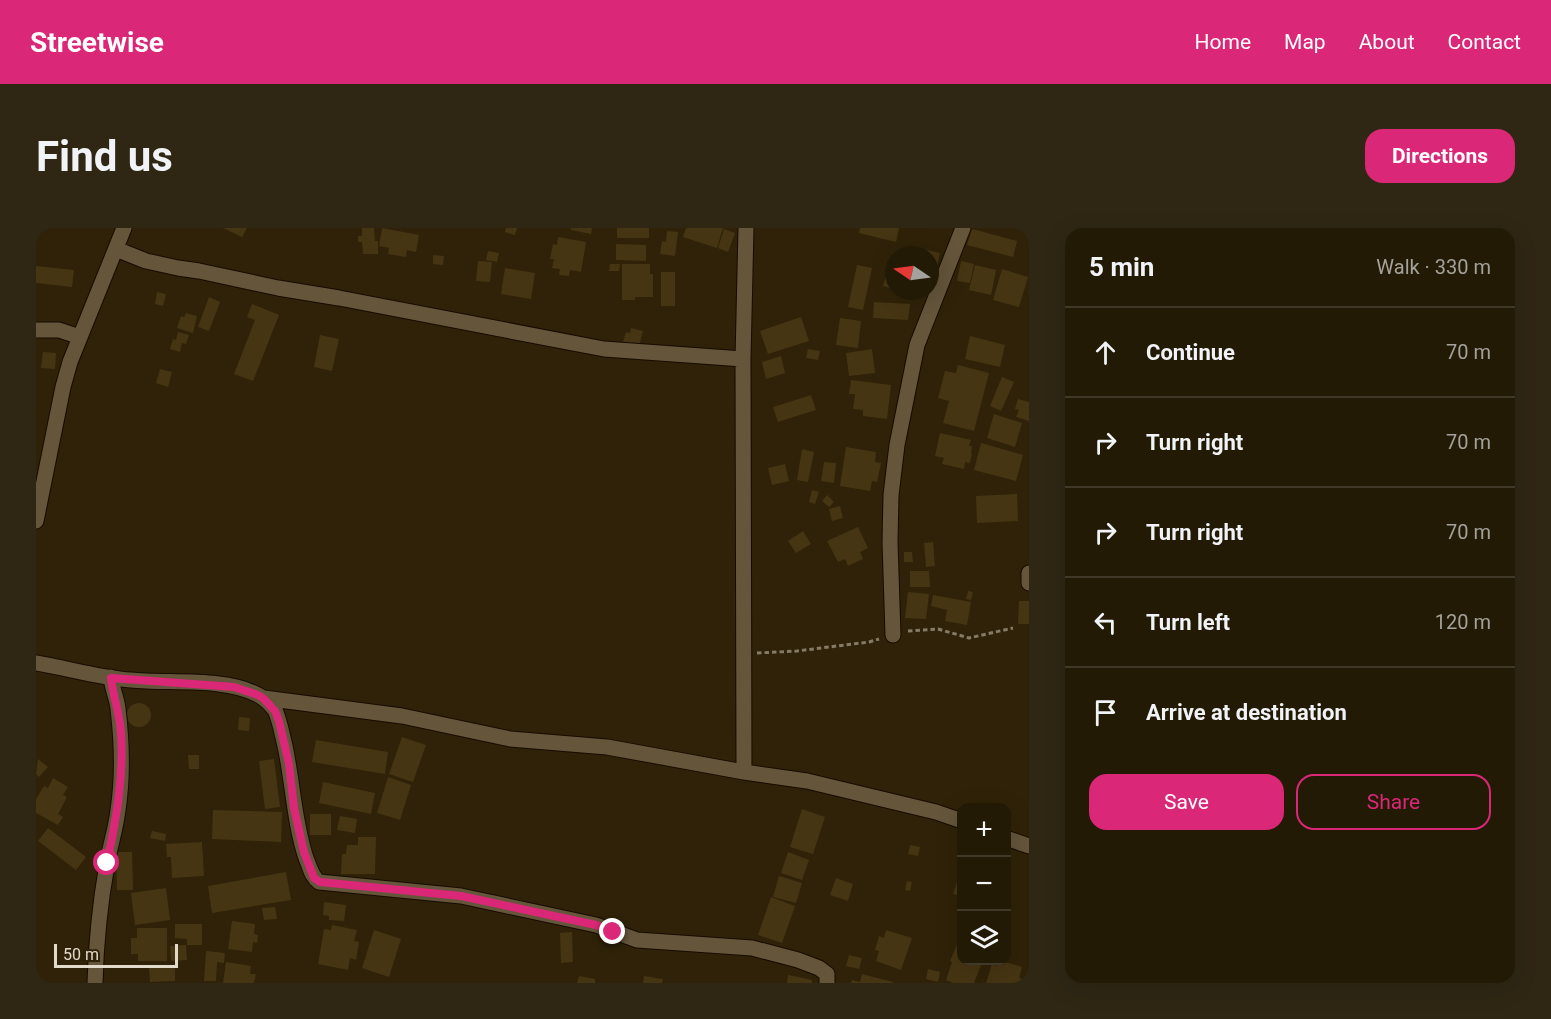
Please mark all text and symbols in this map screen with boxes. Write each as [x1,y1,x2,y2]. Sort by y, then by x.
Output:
text: Streetwise [30,26,164,59]
text: Home [1195,30,1251,54]
text: Map [1284,30,1326,54]
text: About [1359,30,1415,54]
text: Contact [1448,30,1521,54]
button: Directions [1365,129,1515,183]
text: Find us [36,132,173,181]
north arrow [885,246,939,300]
text: 5 min [1089,252,1154,282]
text: Walk · 330 m [1376,255,1491,279]
icon: ahead [1089,336,1122,369]
text: Continue [1146,340,1235,365]
text: 70 m [1446,340,1491,364]
icon: right [1089,426,1122,459]
text: Turn right [1146,430,1243,455]
text: 70 m [1446,430,1491,454]
icon: right [1089,516,1122,549]
text: Turn right [1146,520,1243,545]
text: 70 m [1446,520,1491,544]
icon: left [1089,606,1122,639]
text: Turn left [1146,610,1230,635]
text: 120 m [1435,610,1491,634]
icon: arrive [1089,696,1122,729]
text: Arrive at destination [1146,700,1347,725]
button: Save [1089,774,1284,830]
button: Share [1296,774,1491,830]
map controls [957,803,1011,965]
button: + [957,803,1011,857]
route start [93,849,119,875]
button: − [957,857,1011,911]
button: layers [957,911,1011,965]
route end [599,918,625,944]
scale bar [54,941,178,968]
text: 50 m [63,945,99,964]

